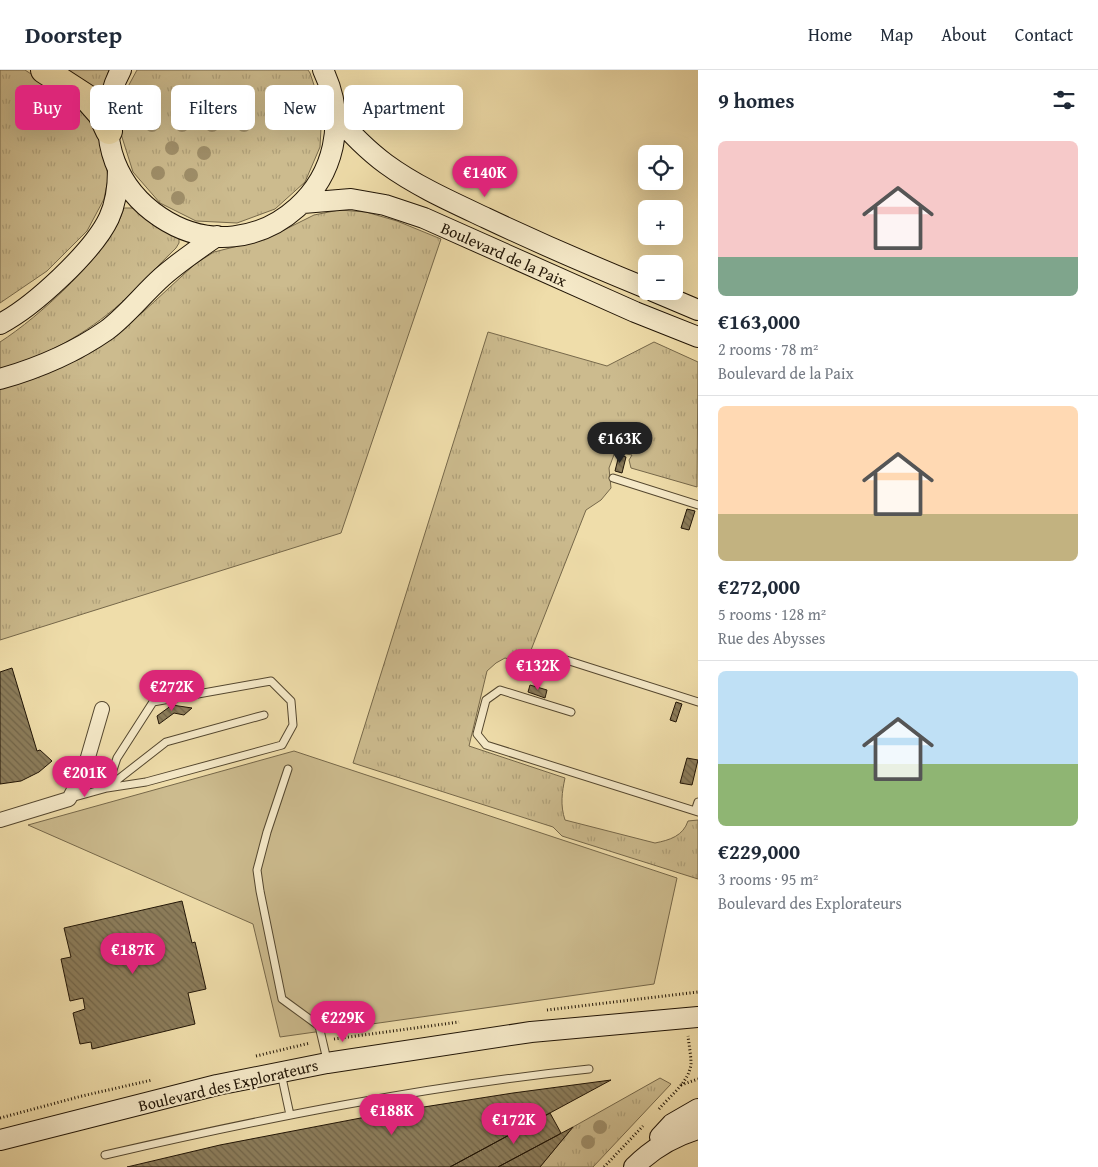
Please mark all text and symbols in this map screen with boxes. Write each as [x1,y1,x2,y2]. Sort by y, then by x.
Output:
text: Doorstep [25,17,122,52]
text: Home [808,21,852,48]
text: Map [880,21,913,48]
text: About [941,21,987,48]
text: Contact [1015,21,1073,48]
chip: Buy [15,85,80,130]
chip: Rent [90,85,161,130]
chip: Filters [171,85,255,130]
chip: New [265,85,334,130]
chip: Apartment [344,85,463,130]
text: 9 homes [718,85,794,116]
icon: filters [1050,86,1078,114]
map controls [638,145,683,300]
button: locate [638,145,683,190]
pin: €140K [450,156,520,198]
text: €140K [463,160,507,184]
icon: home [853,173,943,263]
button: + [638,200,683,245]
street label: Boulevard de la Paix [437,215,572,293]
button: − [638,255,683,300]
text: €163,000 [718,306,800,337]
text: 2 rooms · 78 m² [718,337,818,361]
text: Boulevard de la Paix [718,361,854,385]
pin: €163K [585,422,655,464]
text: €163K [598,426,642,450]
icon: home [853,439,943,529]
text: €272,000 [718,571,800,602]
text: 5 rooms · 128 m² [718,602,826,626]
text: Rue des Abysses [718,626,825,650]
pin: €132K [503,648,573,691]
text: €132K [516,653,560,677]
pin: €272K [137,670,207,712]
text: €272K [150,674,194,698]
icon: home [853,704,943,794]
pin: €201K [50,756,120,798]
text: €201K [63,760,107,784]
text: €229,000 [718,836,800,867]
text: 3 rooms · 95 m² [718,867,818,891]
text: Boulevard des Explorateurs [718,891,902,915]
pin: €187K [98,932,168,975]
text: €187K [111,937,155,961]
pin: €229K [308,1000,378,1043]
text: €229K [321,1005,365,1029]
street label: Boulevard des Explorateurs [136,1053,320,1117]
pin: €188K [357,1094,427,1136]
text: €188K [370,1098,414,1122]
pin: €172K [479,1102,549,1145]
text: €172K [492,1107,536,1131]

